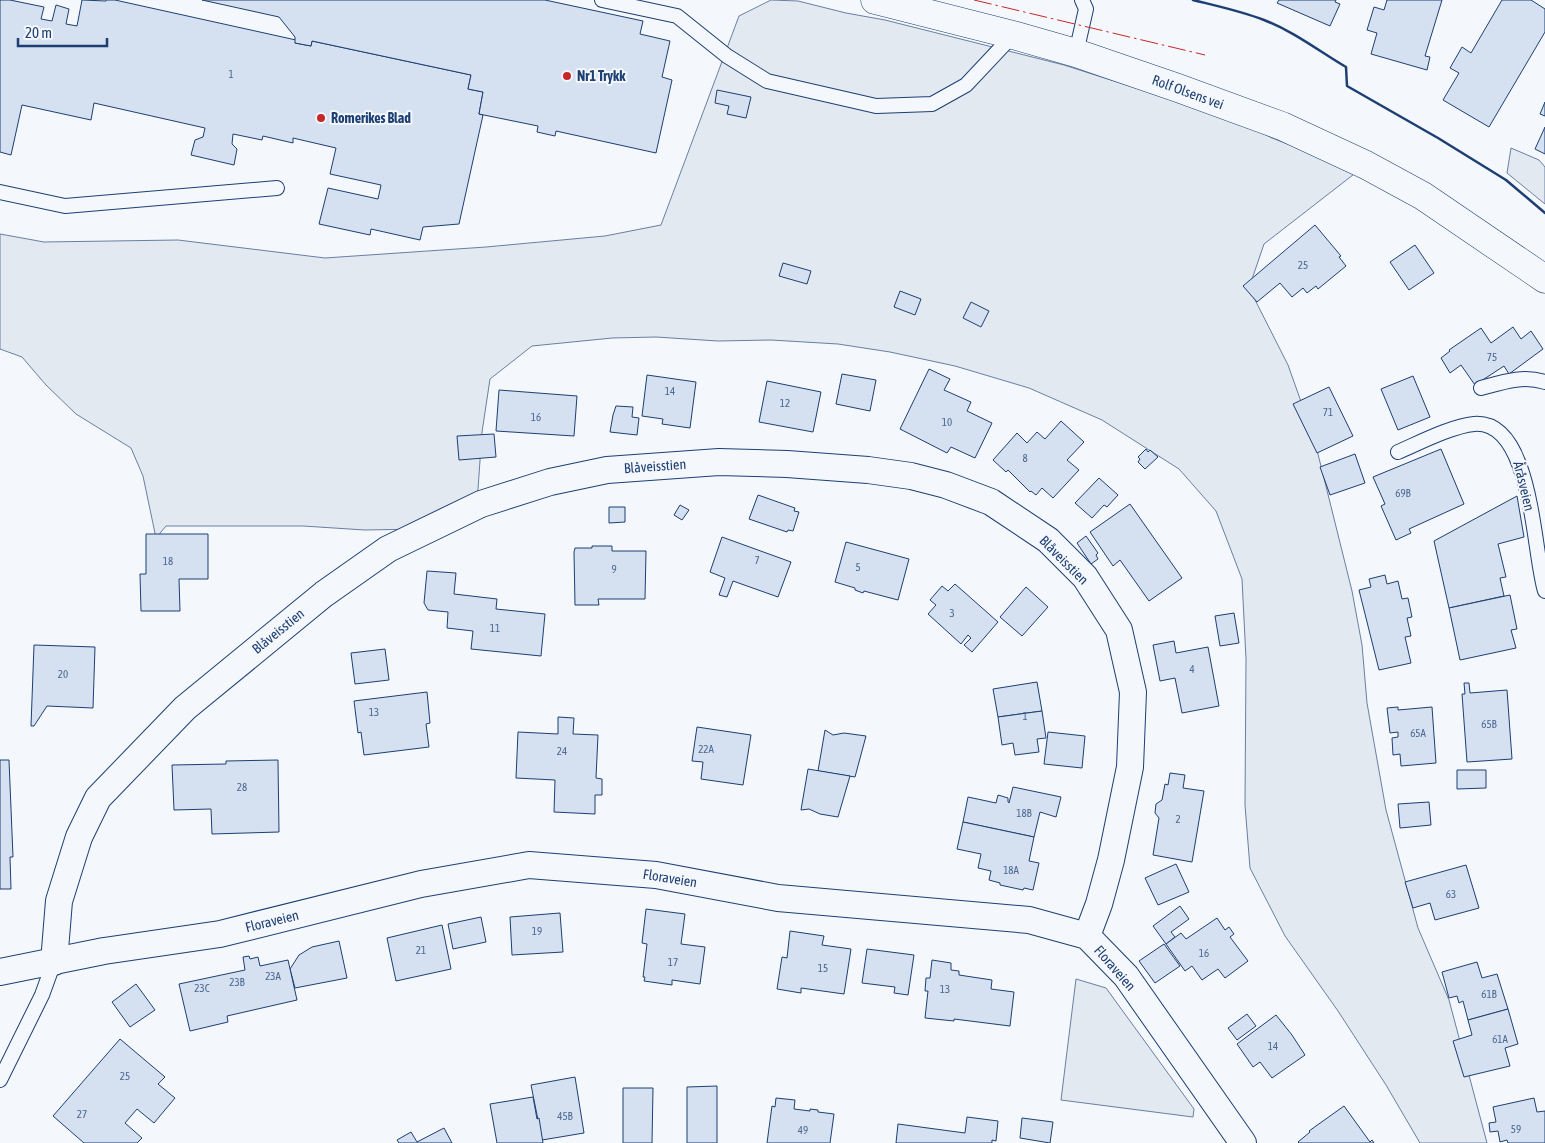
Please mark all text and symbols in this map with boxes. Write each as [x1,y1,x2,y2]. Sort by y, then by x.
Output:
scale bar [18,15,106,47]
text: 20 m [25,24,52,41]
house number: 1 [228,68,234,80]
place label: Nr1 Trykk [577,68,626,84]
marker: Nr1 Trykk [561,70,573,82]
street label: Rolf Olsens vei [1150,72,1226,112]
place label: Romerikes Blad [331,110,411,126]
marker: Romerikes Blad [315,112,327,124]
house number: 25 [1298,259,1308,271]
house number: 75 [1487,351,1497,363]
house number: 14 [665,385,675,397]
house number: 12 [780,397,790,409]
house number: 71 [1323,406,1333,418]
house number: 16 [531,411,541,423]
house number: 10 [942,416,952,428]
house number: 8 [1022,452,1028,464]
street label: Blåveisstien [623,456,687,476]
street label: Åråsveien [1510,459,1539,512]
house number: 69B [1395,487,1412,499]
street label: Blåveisstien [1036,532,1092,588]
house number: 7 [754,554,760,566]
house number: 18 [163,555,173,567]
house number: 5 [855,561,861,573]
house number: 9 [611,563,617,575]
street label: Blåveisstien [249,605,307,657]
house number: 3 [949,607,955,619]
house number: 11 [490,622,500,634]
house number: 4 [1189,663,1195,675]
house number: 20 [58,668,68,680]
house number: 13 [369,706,379,718]
house number: 1 [1022,710,1028,722]
house number: 65B [1481,718,1498,730]
house number: 65A [1410,727,1426,739]
house number: 22A [698,743,714,755]
house number: 24 [557,745,567,757]
house number: 28 [237,781,247,793]
house number: 18B [1016,807,1033,819]
house number: 2 [1175,813,1181,825]
house number: 18A [1003,864,1019,876]
street label: Floraveien [642,866,698,890]
house number: 63 [1446,888,1456,900]
street label: Floraveien [244,907,300,935]
house number: 19 [532,925,542,937]
street label: Floraveien [1091,942,1139,994]
house number: 21 [416,944,426,956]
house number: 16 [1199,947,1209,959]
house number: 17 [668,956,678,968]
house number: 15 [818,962,828,974]
house number: 23A [265,970,281,982]
house number: 23B [229,976,246,988]
house number: 23C [194,982,210,994]
house number: 13 [940,983,950,995]
house number: 61B [1481,988,1498,1000]
house number: 61A [1492,1033,1508,1045]
house number: 14 [1268,1040,1278,1052]
house number: 25 [120,1070,130,1082]
house number: 27 [77,1108,87,1120]
house number: 45B [557,1110,574,1122]
house number: 59 [1511,1123,1521,1135]
house number: 49 [798,1124,808,1136]

